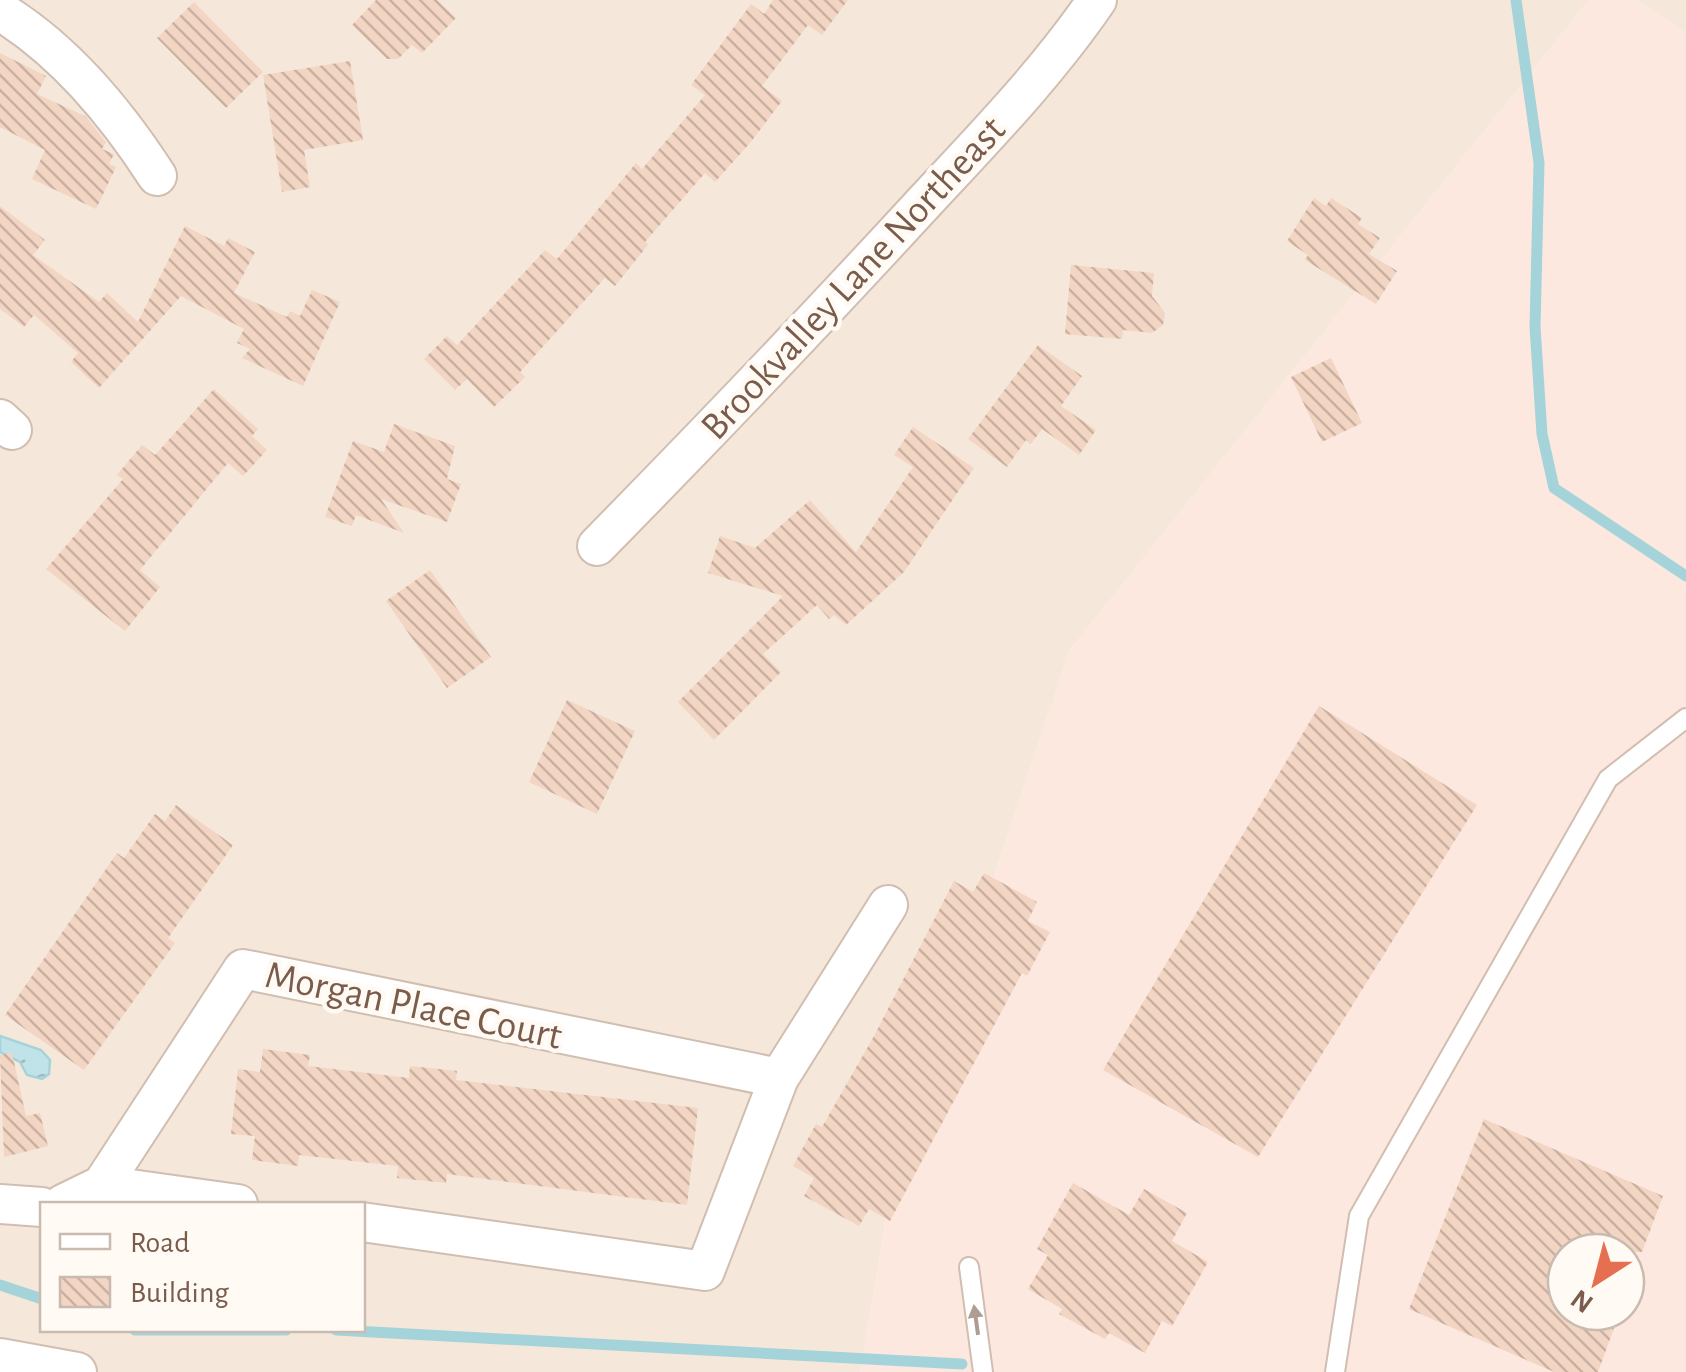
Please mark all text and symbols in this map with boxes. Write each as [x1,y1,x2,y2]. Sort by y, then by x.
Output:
street label: Brookvalley Lane Northeast [694,109,1013,448]
street label: Morgan Place Court [262,955,566,1057]
legend [40,1202,365,1332]
text: Road [130,1228,190,1258]
north arrow [1546,1232,1646,1332]
text: Building [130,1278,229,1308]
text: N [1566,1284,1599,1318]
one-way arrow [968,1303,984,1335]

